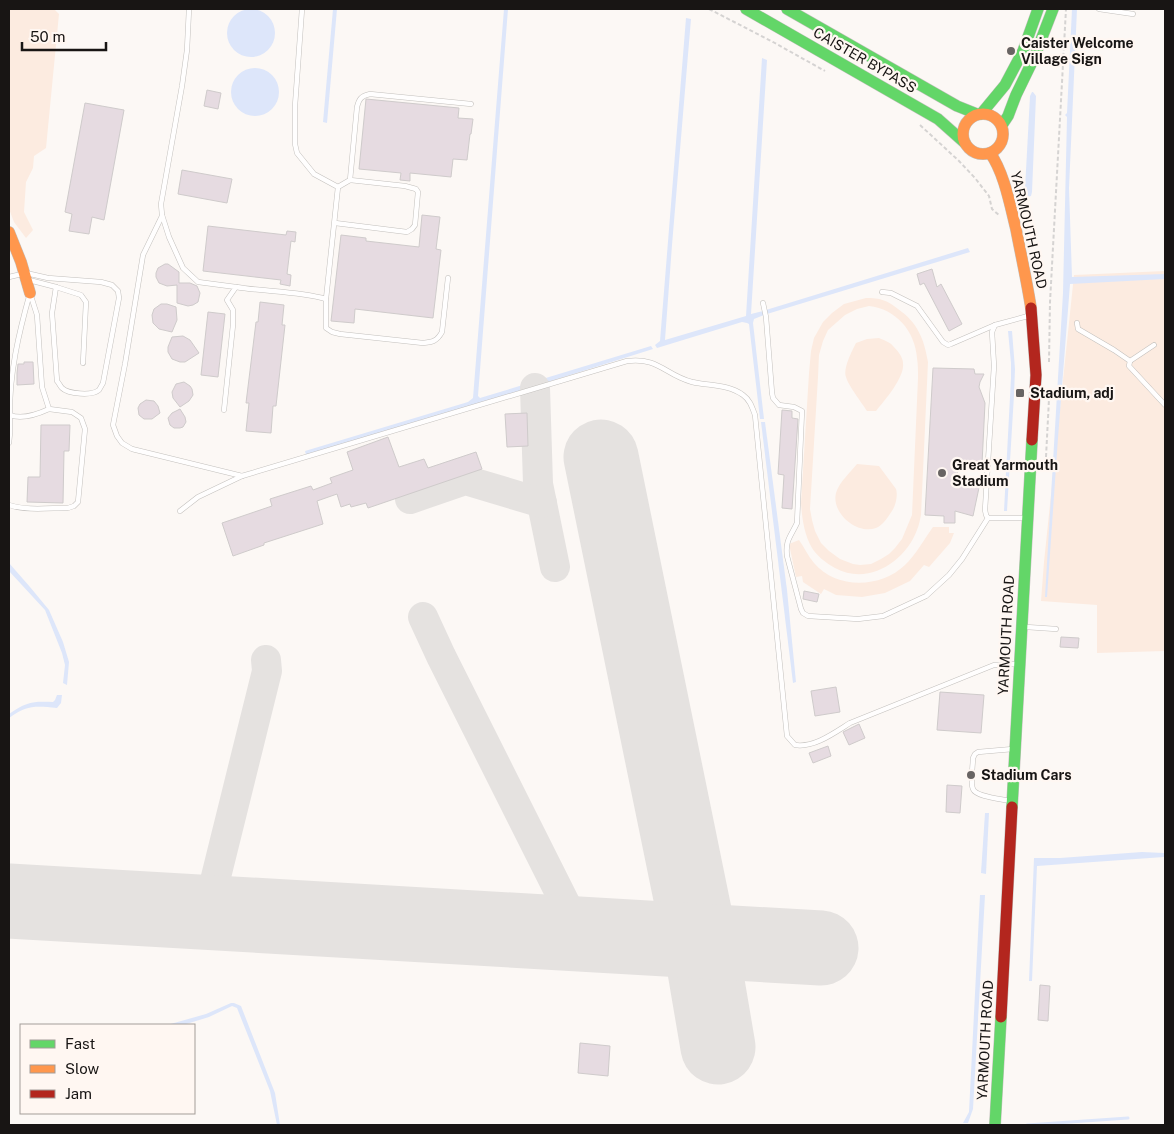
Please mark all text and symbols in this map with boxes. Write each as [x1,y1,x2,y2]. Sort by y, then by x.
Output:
scale bar [22,20,106,52]
street label: CAISTER BYPASS [811,24,919,96]
text: 50 m [30,28,65,45]
place label: Caister Welcome Village Sign [1021,35,1134,67]
marker: Caister Welcome Village Sign [1005,45,1017,57]
street label: YARMOUTH ROAD [1008,170,1050,290]
place label: Stadium, adj [1030,385,1114,401]
marker: Stadium, adj [1014,387,1026,399]
place label: Great Yarmouth Stadium [952,457,1058,489]
marker: Great Yarmouth Stadium [936,467,948,479]
street label: YARMOUTH ROAD [995,575,1017,695]
place label: Stadium Cars [981,767,1072,783]
marker: Stadium Cars [965,769,977,781]
street label: YARMOUTH ROAD [974,980,996,1100]
legend [20,1024,195,1114]
text: Fast [65,1035,95,1052]
text: Slow [65,1060,100,1077]
text: Jam [65,1085,92,1102]

